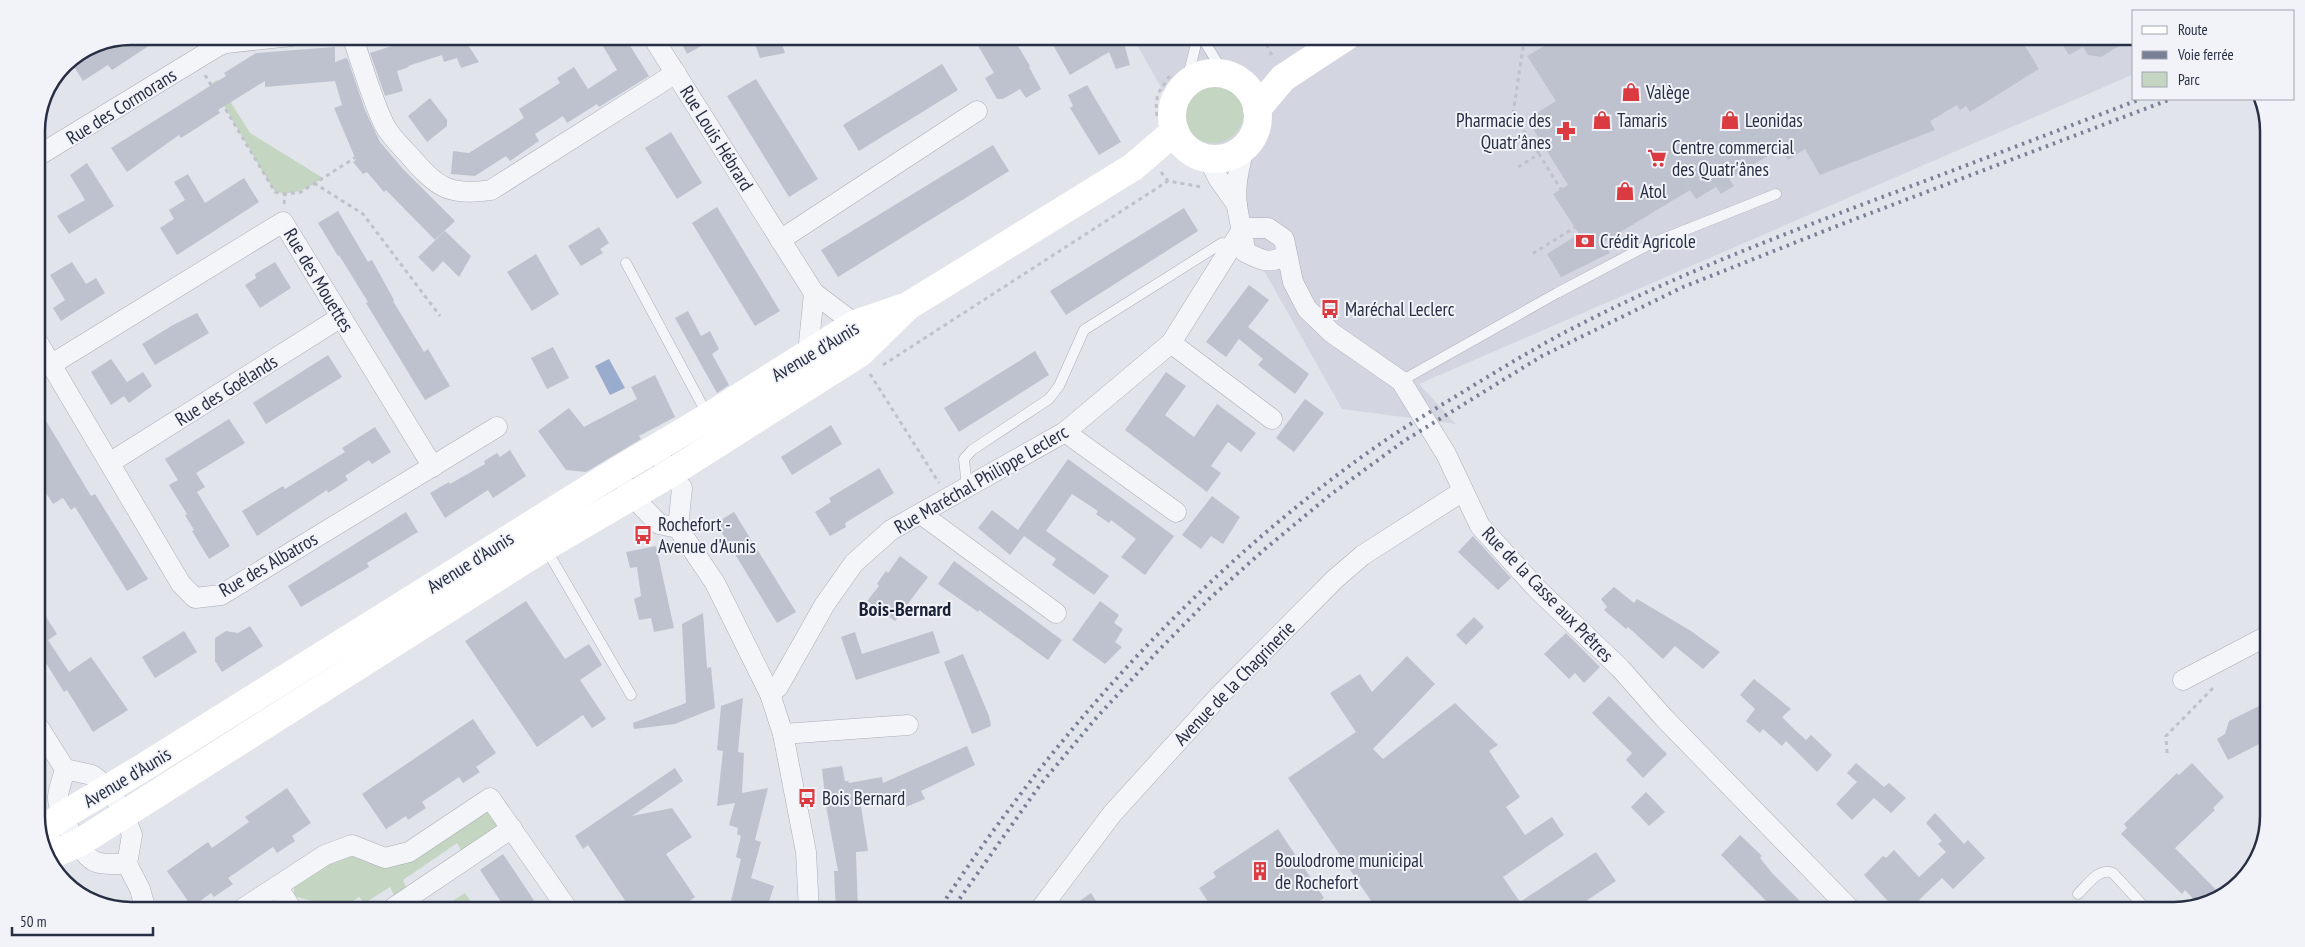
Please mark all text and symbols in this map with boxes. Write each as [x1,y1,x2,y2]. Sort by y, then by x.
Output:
legend [2132,10,2295,100]
text: Route [2178,20,2208,39]
text: Voie ferrée [2177,45,2234,64]
street label: Rue des Cormorans [61,63,181,149]
text: Parc [2178,70,2200,89]
place label: Valège [1645,80,1690,104]
street label: Rue Louis Hébrard [675,81,759,195]
shop icon: Valège [1620,81,1642,103]
place label: Pharmacie des Quatr'ânes [1456,108,1551,154]
place label: Tamaris [1617,108,1667,132]
place label: Leonidas [1745,108,1803,132]
shop icon: Tamaris [1591,109,1613,131]
shop icon: Leonidas [1719,109,1741,131]
pharmacy icon: Pharmacie des Quatr'ânes [1555,120,1577,142]
place label: Centre commercial des Quatr'ânes [1672,135,1795,181]
supermarket icon: Centre commercial des Quatr'ânes [1646,147,1668,169]
place label: Atol [1640,179,1667,203]
shop icon: Atol [1614,180,1636,202]
street label: Rue des Mouettes [279,224,359,336]
place label: Crédit Agricole [1600,229,1696,253]
bank icon: Crédit Agricole [1574,230,1596,252]
place label: Maréchal Leclerc [1345,297,1455,321]
bus stop icon: Maréchal Leclerc [1319,298,1341,320]
street label: Avenue d'Aunis [767,315,863,387]
street label: Rue des Goélands [170,349,282,431]
street label: Rue Maréchal Philippe Leclerc [890,419,1072,539]
place label: Rochefort - Avenue d'Aunis [658,512,756,558]
street label: Rue de la Casse aux Prêtres [1477,521,1619,667]
bus stop icon: Rochefort - Avenue d'Aunis [632,524,654,546]
street label: Rue des Albatros [215,526,321,602]
street label: Avenue d'Aunis [422,526,518,598]
district label: Bois-Bernard [859,596,951,622]
street label: Avenue de la Chagrinerie [1168,616,1300,750]
street label: Avenue d'Aunis [79,741,175,813]
place label: Bois Bernard [822,786,905,810]
bus stop icon: Bois Bernard [796,787,818,809]
place label: Boulodrome municipal de Rochefort [1275,848,1424,894]
building icon: Boulodrome municipal de Rochefort [1249,860,1271,882]
scale bar [12,904,154,936]
text: 50 m [20,912,46,931]

